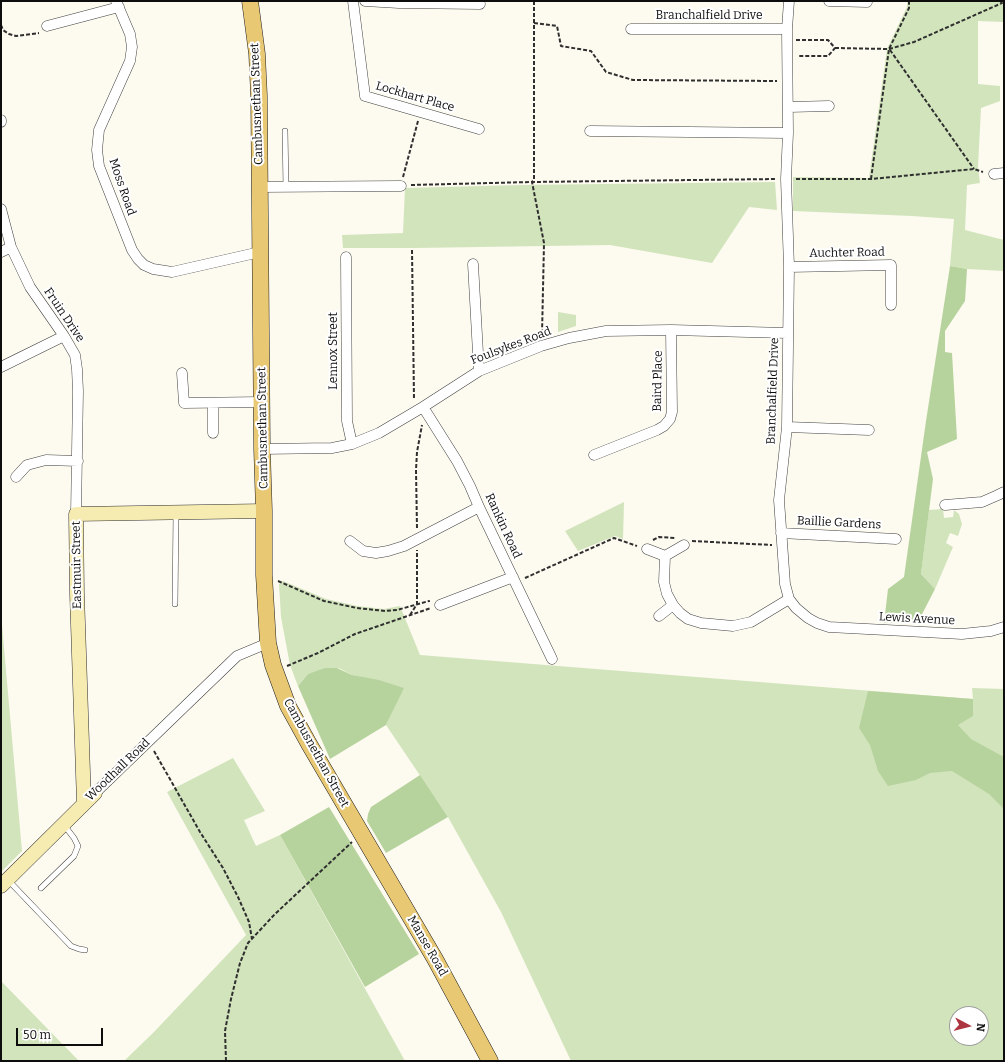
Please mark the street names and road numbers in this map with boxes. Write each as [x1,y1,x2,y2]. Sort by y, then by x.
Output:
street label: Branchalfield Drive [656,9,762,23]
street label: Cambusnethan Street [248,43,266,165]
street label: Lockhart Place [374,79,456,115]
street label: Moss Road [106,157,138,217]
street label: Auchter Road [809,245,885,261]
street label: Fruin Drive [41,285,87,345]
street label: Lennox Street [327,312,341,390]
street label: Foulsykes Road [469,324,553,368]
street label: Branchalfield Drive [764,337,782,445]
street label: Baird Place [650,350,666,412]
street label: Cambusnethan Street [255,367,271,489]
street label: Rankin Road [482,491,524,561]
street label: Baillie Gardens [797,514,881,532]
street label: Eastmuir Street [69,521,85,609]
street label: Lewis Avenue [879,610,955,628]
street label: Cambusnethan Street [280,696,352,810]
street label: Woodhall Road [83,736,153,804]
street label: Manse Road [404,913,450,979]

